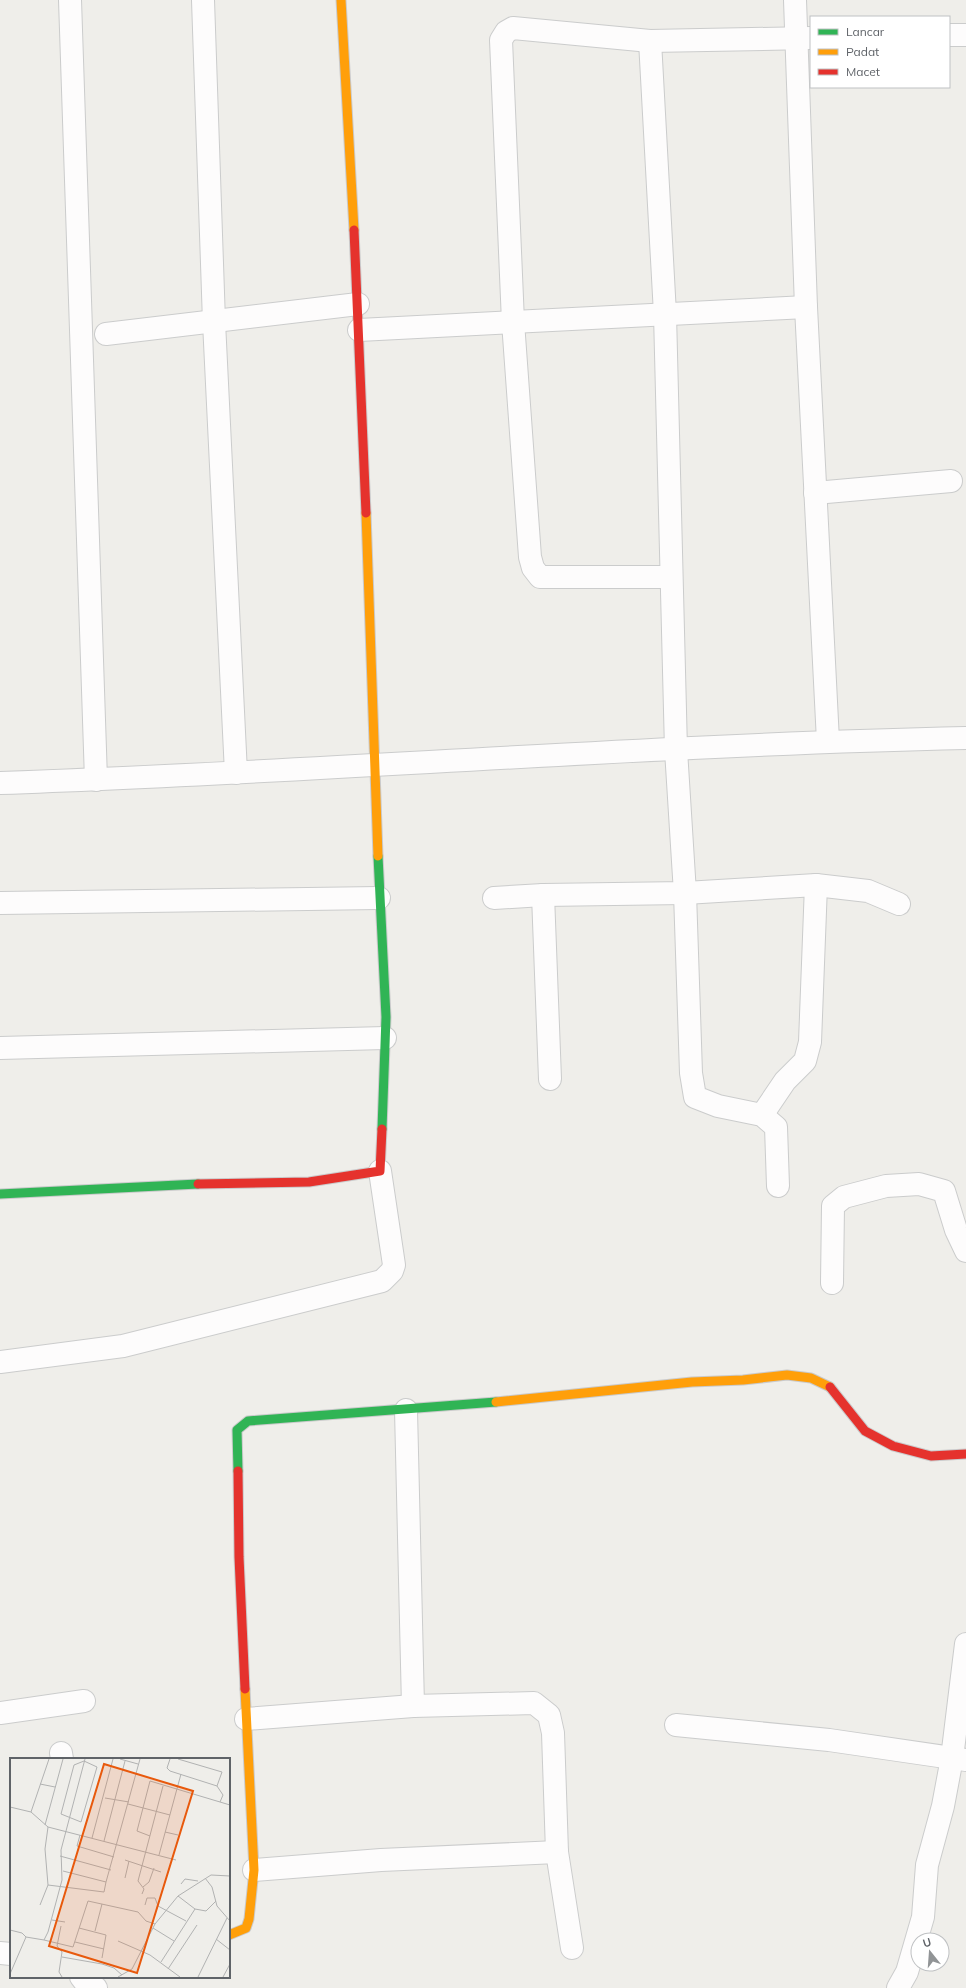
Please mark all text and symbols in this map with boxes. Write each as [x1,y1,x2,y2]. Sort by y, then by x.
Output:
legend [810,16,950,88]
text: Lancar [846,24,885,39]
text: Padat [846,44,879,59]
text: Macet [846,64,880,79]
inset map [10,1758,230,1978]
north arrow [910,1932,950,1972]
text: U [921,1935,933,1950]

